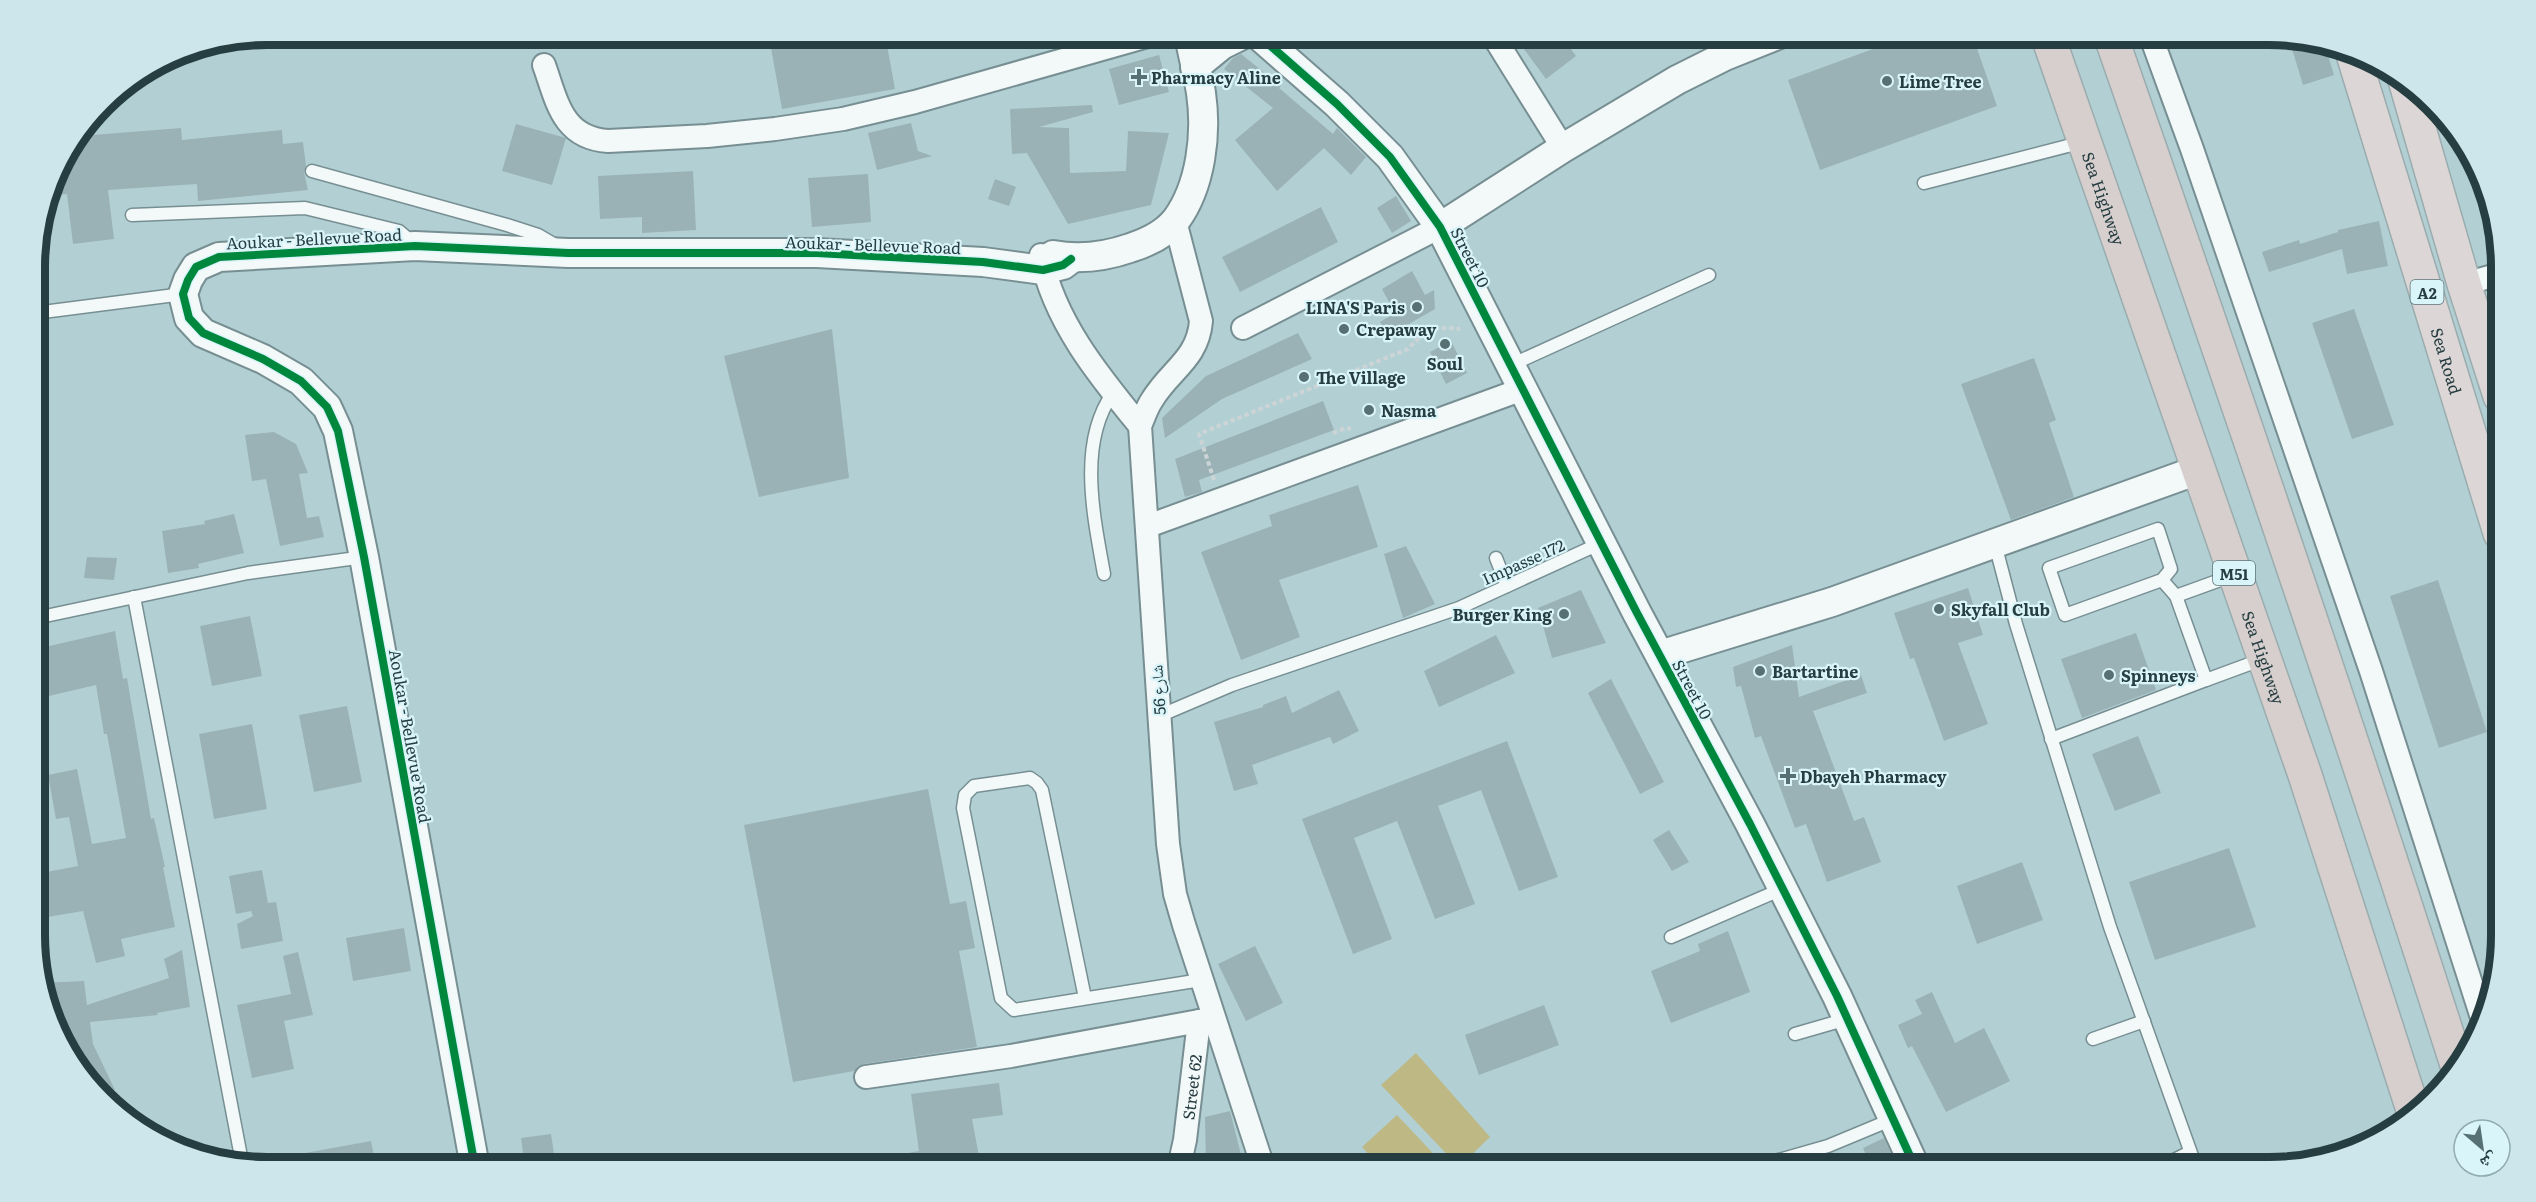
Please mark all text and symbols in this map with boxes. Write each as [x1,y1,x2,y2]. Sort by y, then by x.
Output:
place label: Pharmacy Aline [1151,65,1281,89]
place label: Lime Tree [1899,69,1982,93]
marker: Pharmacy Aline [1132,70,1146,84]
marker: Lime Tree [1880,74,1894,88]
street label: Sea Highway [2077,148,2132,249]
street label: Aoukar - Bellevue Road [225,221,403,255]
street label: Street 10 [1446,223,1496,291]
street label: Aoukar - Bellevue Road [785,229,962,259]
road number: A2 [2410,280,2444,304]
place label: LINA'S Paris [1306,295,1405,319]
marker: LINA'S Paris [1410,300,1424,314]
place label: Crepaway [1356,317,1436,341]
marker: Crepaway [1337,322,1351,336]
street label: Sea Road [2426,324,2469,397]
marker: Soul [1438,337,1452,351]
place label: Soul [1427,351,1463,375]
place label: The Village [1316,365,1406,389]
marker: The Village [1297,370,1311,384]
place label: Nasma [1381,398,1437,422]
marker: Nasma [1362,403,1376,417]
street label: Impasse 172 [1478,532,1568,590]
road number: M51 [2213,561,2255,585]
place label: Skyfall Club [1951,597,2050,621]
place label: Burger King [1452,602,1552,626]
marker: Skyfall Club [1932,602,1946,616]
marker: Burger King [1557,607,1571,621]
street label: Sea Highway [2237,607,2292,708]
street label: Aoukar - Bellevue Road [384,647,438,825]
street label: Street 10 [1667,655,1719,723]
place label: Bartartine [1772,659,1858,683]
place label: Spinneys [2121,663,2195,687]
street label: شارع 56 [1143,664,1171,716]
marker: Bartartine [1753,664,1767,678]
marker: Spinneys [2102,668,2116,682]
place label: Dbayeh Pharmacy [1800,764,1947,788]
marker: Dbayeh Pharmacy [1781,769,1795,783]
street label: Street 62 [1175,1053,1207,1121]
north arrow [2452,1118,2512,1178]
text: ش [2476,1147,2503,1177]

